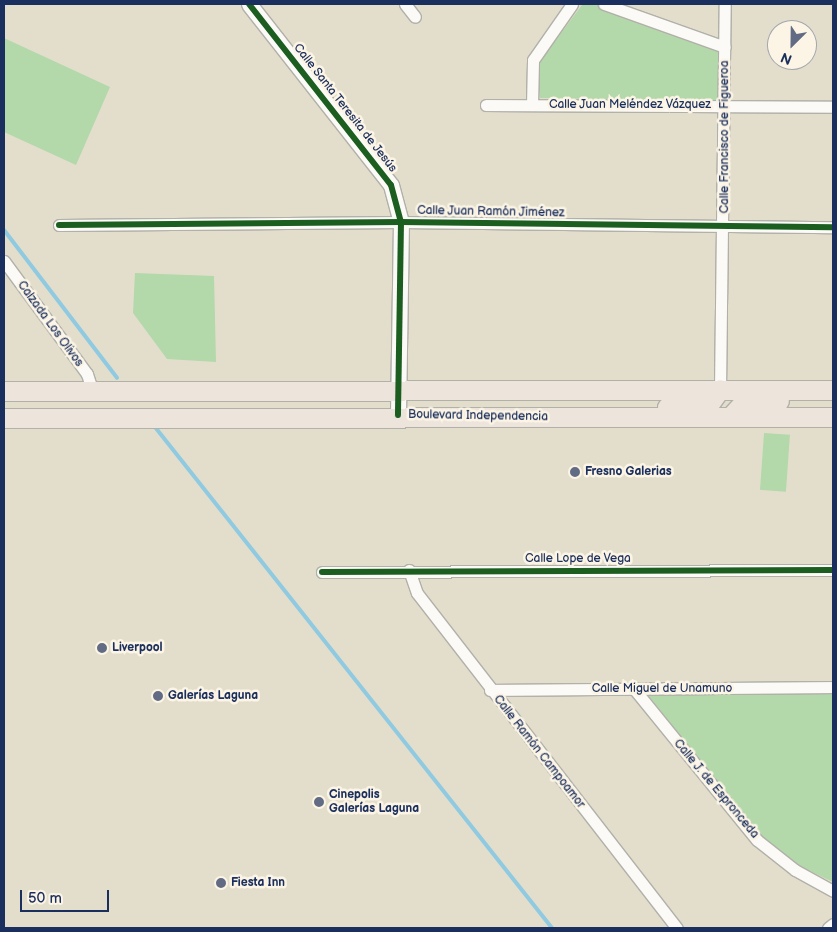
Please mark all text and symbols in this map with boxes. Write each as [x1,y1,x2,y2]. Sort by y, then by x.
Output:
north arrow [767,20,817,70]
street label: Calle Santa Teresita de Jesús [290,40,400,176]
text: N [778,48,795,68]
street label: Calle Francisco de Figueroa [718,61,732,213]
street label: Calle Juan Meléndez Vázquez [548,98,712,112]
street label: Calle Juan Ramón Jiménez [416,204,566,220]
street label: Calzada Los Olivos [14,278,86,370]
street label: Boulevard Independencia [408,408,548,424]
place label: Fresno Galerias [585,465,672,479]
marker: Fresno Galerias [569,466,581,478]
street label: Calle Lope de Vega [525,552,631,566]
place label: Liverpool [112,641,163,655]
marker: Liverpool [96,642,108,654]
street label: Calle Miguel de Unamuno [592,682,732,696]
place label: Galerías Laguna [168,689,258,703]
marker: Galerías Laguna [152,690,164,702]
street label: Calle Ramón Campoamor [490,692,588,812]
street label: Calle J. de Espronceda [670,736,762,842]
place label: Cinepolis Galerías Laguna [329,788,419,816]
marker: Cinepolis Galerías Laguna [313,796,325,808]
place label: Fiesta Inn [231,876,285,890]
marker: Fiesta Inn [215,877,227,889]
scale bar [22,880,111,912]
text: 50 m [28,889,62,908]

